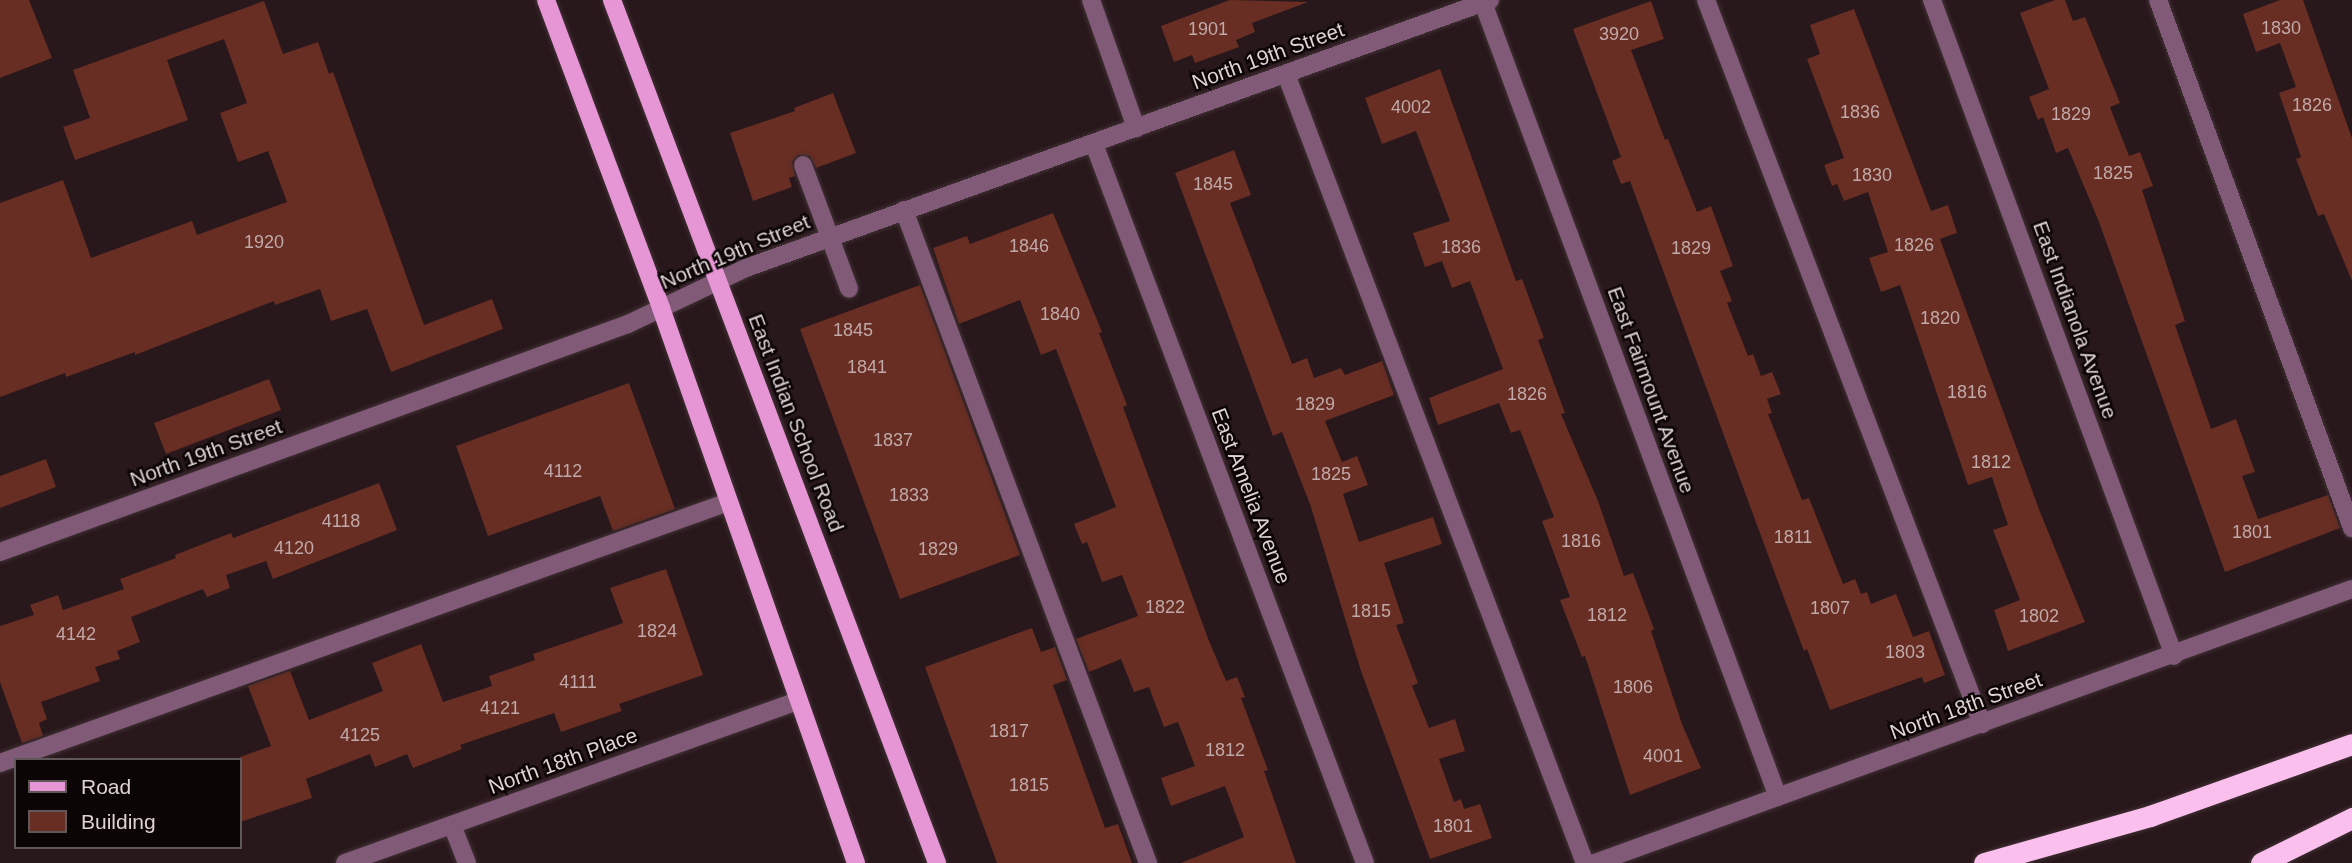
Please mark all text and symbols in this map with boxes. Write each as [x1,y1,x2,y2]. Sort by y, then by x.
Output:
street label: North 19th Street [1189,17,1347,95]
house number: 1830 [2261,17,2301,39]
house number: 1901 [1188,18,1228,40]
house number: 3920 [1599,23,1639,45]
house number: 1826 [2292,94,2332,116]
house number: 4002 [1391,96,1431,118]
house number: 1836 [1840,101,1880,123]
house number: 1829 [2051,103,2091,125]
house number: 1825 [2093,162,2133,184]
house number: 1830 [1852,164,1892,186]
house number: 1845 [1193,173,1233,195]
street label: North 19th Street [656,209,814,295]
street label: East Indianola Avenue [2027,217,2123,423]
house number: 1920 [244,231,284,253]
house number: 1826 [1894,234,1934,256]
house number: 1846 [1009,235,1049,257]
house number: 1836 [1441,236,1481,258]
house number: 1829 [1671,237,1711,259]
street label: East Fairmount Avenue [1602,283,1700,497]
house number: 1840 [1040,303,1080,325]
house number: 1820 [1920,307,1960,329]
street label: East Indian School Road [743,311,849,535]
house number: 1845 [833,319,873,341]
house number: 1841 [847,356,887,378]
house number: 1816 [1947,381,1987,403]
house number: 1826 [1507,383,1547,405]
house number: 1829 [1295,393,1335,415]
street label: East Amelia Avenue [1205,403,1297,589]
street label: North 19th Street [127,414,285,492]
house number: 1837 [873,429,913,451]
house number: 1812 [1971,451,2011,473]
house number: 4112 [544,460,582,482]
house number: 1825 [1311,463,1351,485]
house number: 1833 [889,484,929,506]
house number: 4118 [322,510,360,532]
house number: 1801 [2232,521,2272,543]
house number: 1811 [1774,526,1812,548]
house number: 1816 [1561,530,1601,552]
house number: 4120 [274,537,314,559]
house number: 1829 [918,538,958,560]
house number: 1822 [1145,596,1185,618]
house number: 1807 [1810,597,1850,619]
house number: 1815 [1351,600,1391,622]
house number: 1812 [1587,604,1627,626]
house number: 1802 [2019,605,2059,627]
house number: 1824 [637,620,677,642]
house number: 4142 [56,623,96,645]
house number: 1803 [1885,641,1925,663]
street label: North 18th Street [1887,667,2045,745]
house number: 4111 [559,671,597,693]
house number: 1806 [1613,676,1653,698]
house number: 4121 [480,697,520,719]
house number: 1817 [989,720,1029,742]
street label: North 18th Place [485,722,641,800]
house number: 4125 [340,724,380,746]
house number: 1812 [1205,739,1245,761]
house number: 4001 [1643,745,1683,767]
legend [14,758,242,849]
house number: 1815 [1009,774,1049,796]
text: Road [81,775,131,798]
text: Building [81,810,156,833]
house number: 1801 [1433,815,1473,837]

